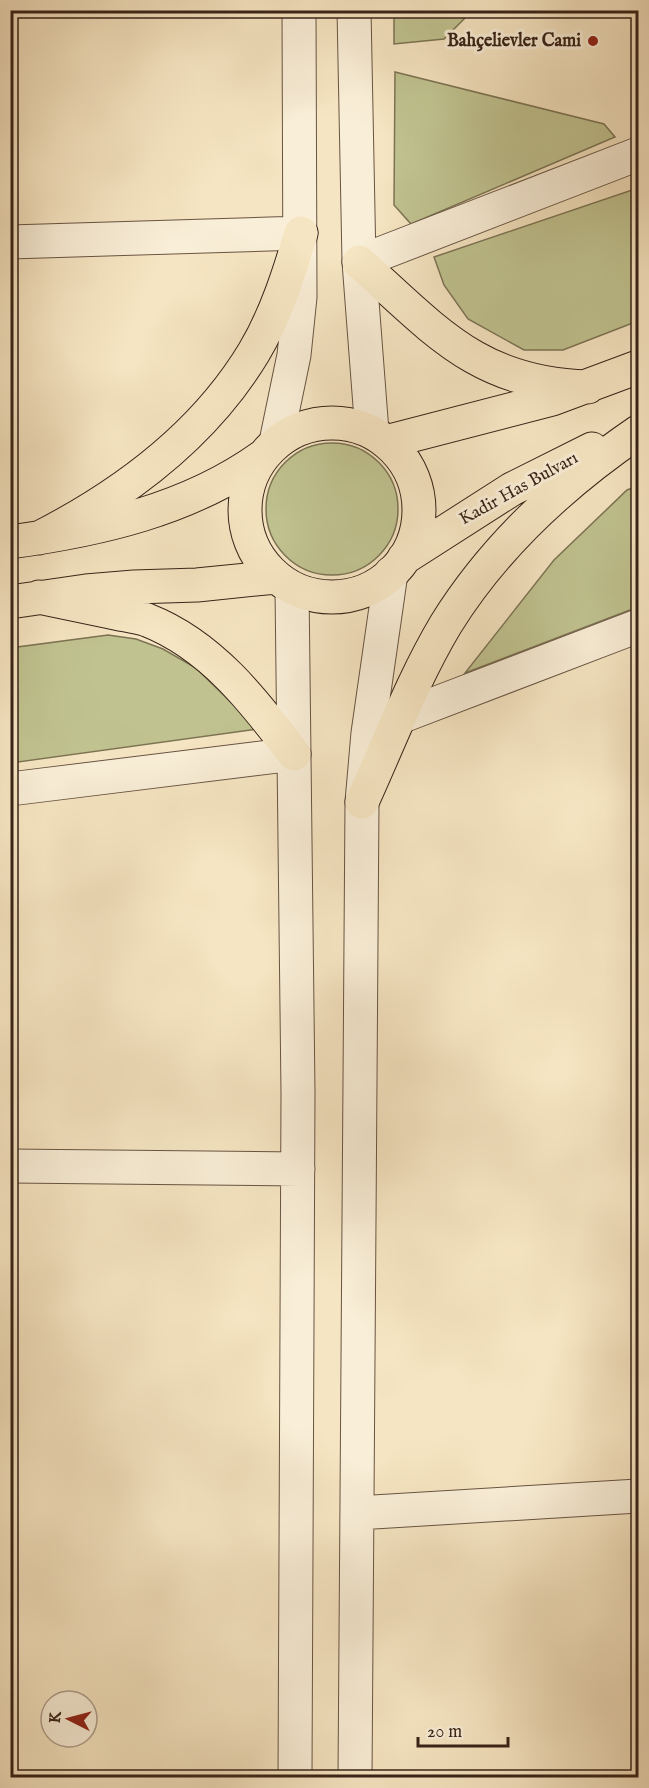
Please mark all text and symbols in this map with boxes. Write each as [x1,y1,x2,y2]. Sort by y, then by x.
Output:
place label: Bahçelievler Cami [447,30,581,53]
marker: Bahçelievler Cami [586,34,600,48]
street label: Kadir Has Bulvarı [456,447,583,531]
north arrow [39,1689,99,1749]
text: K [46,1709,67,1724]
scale bar [418,1710,508,1748]
text: 20 m [427,1721,462,1744]

